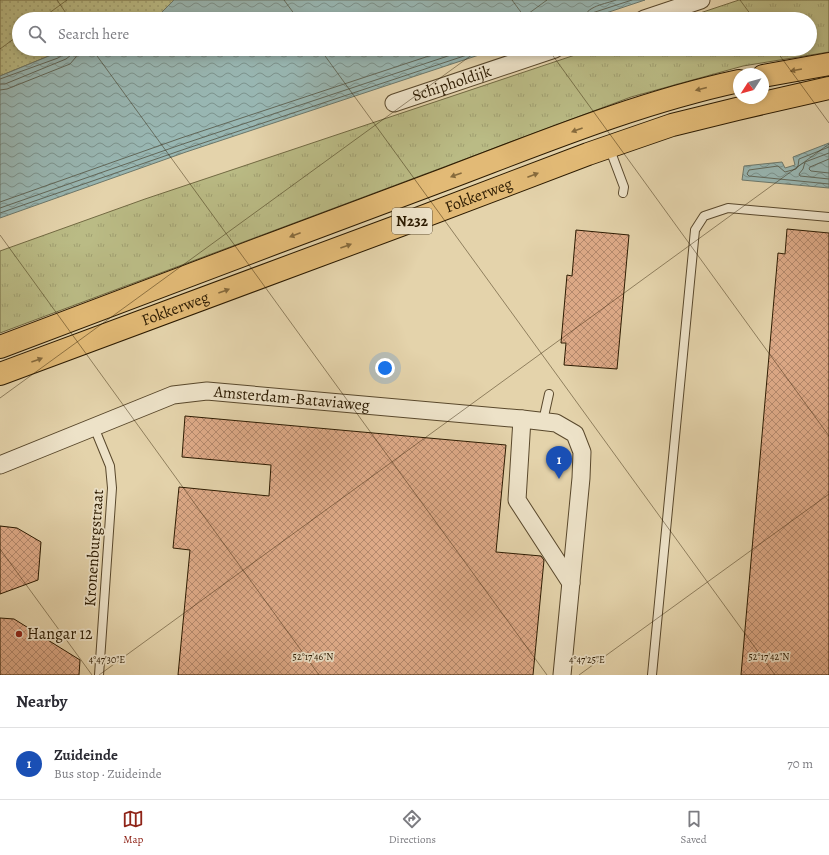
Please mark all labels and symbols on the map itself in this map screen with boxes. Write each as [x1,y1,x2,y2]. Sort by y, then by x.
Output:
street label: Schipholdijk [409,60,494,107]
one-way arrow [790,67,802,73]
north arrow [733,68,769,104]
one-way arrow [695,87,707,93]
one-way arrow [571,127,583,133]
one-way arrow [528,171,540,177]
street label: Fokkerweg [442,173,516,218]
one-way arrow [449,173,461,179]
road number: N232 [392,208,432,234]
one-way arrow [288,233,300,239]
one-way arrow [340,242,352,248]
street label: Fokkerweg [138,286,212,331]
one-way arrow [219,287,231,293]
one-way arrow [31,357,43,363]
your location [375,358,395,378]
street label: Amsterdam-Bataviaweg [212,381,371,416]
pin: 1 [546,446,572,479]
street label: Kronenburgstraat [79,489,109,607]
place label: Hangar 12 [27,623,93,645]
marker: Hangar 12 [14,629,24,639]
text: 52°17'46"N [293,650,333,663]
text: 52°17'42"N [749,650,789,663]
text: 4°47'30"E [89,653,125,666]
text: 4°47'25"E [569,653,605,666]

